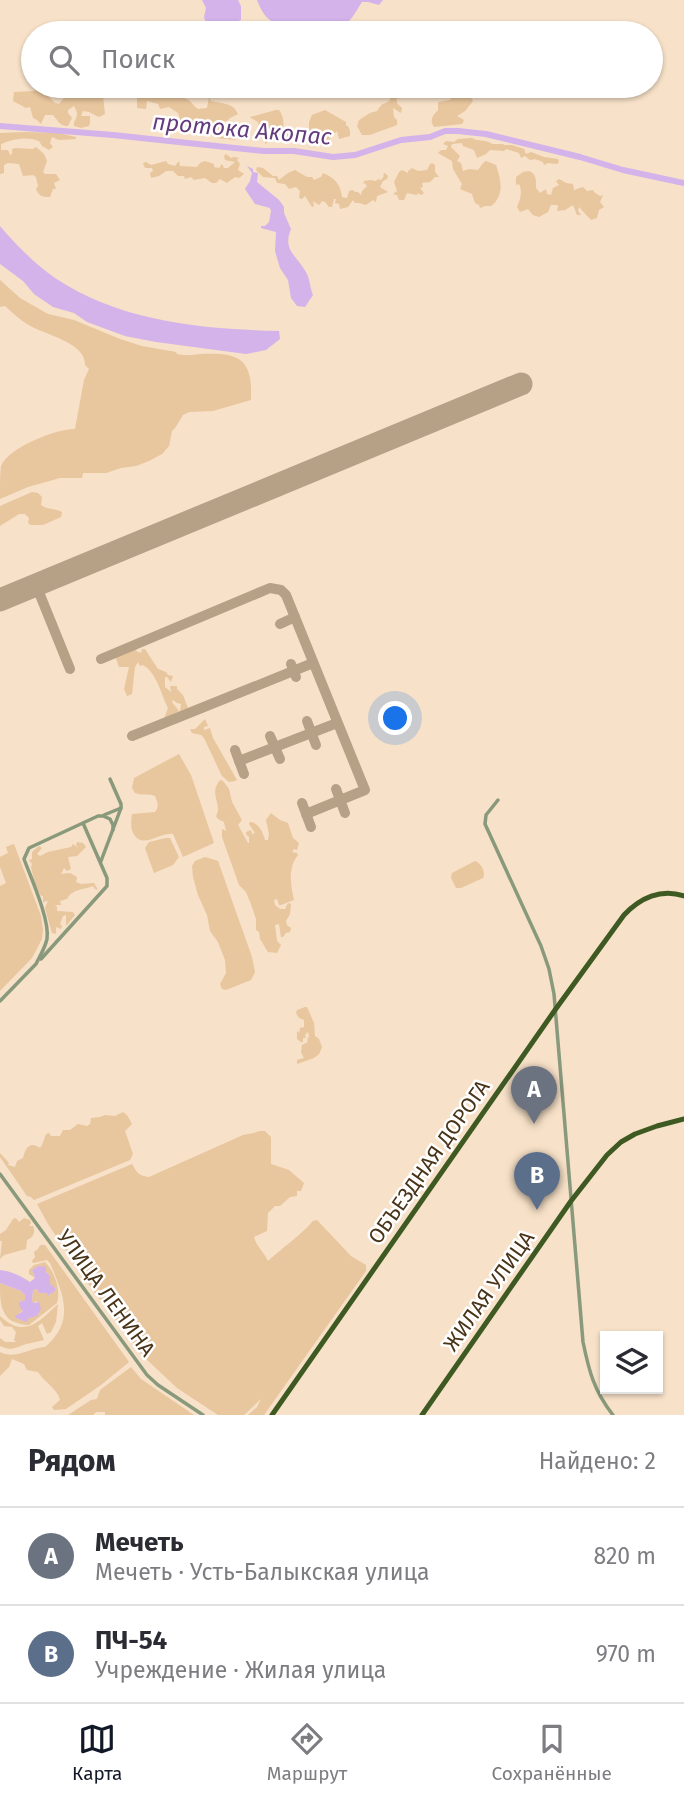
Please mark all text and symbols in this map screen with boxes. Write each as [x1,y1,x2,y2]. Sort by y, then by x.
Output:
search box [21,21,663,98]
icon: search [45,41,83,79]
text: Поиск [101,44,175,75]
water label: протока Акопас [151,107,333,151]
your location [378,701,412,735]
pin: A [511,1066,557,1124]
street label: ОБЪЕЗДНАЯ ДОРОГА [363,1075,495,1249]
pin: B [514,1152,560,1210]
street label: УЛИЦА ЛЕНИНА [51,1224,161,1362]
street label: ЖИЛАЯ УЛИЦА [438,1226,540,1356]
map controls [600,1331,663,1394]
button: layers [600,1331,663,1394]
text: Рядом [28,1443,116,1479]
text: Найдено: 2 [539,1447,656,1475]
text: Мечеть [95,1527,184,1558]
text: A [44,1542,58,1570]
text: 820 m [594,1542,656,1570]
text: Мечеть · Усть-Балыкская улица [95,1558,429,1586]
text: ПЧ-54 [95,1625,167,1656]
text: B [44,1640,58,1668]
text: 970 m [596,1640,656,1668]
text: Учреждение · Жилая улица [95,1656,386,1684]
tab: Карта [72,1720,122,1785]
tab: Маршрут [267,1720,347,1785]
tab: Сохранённые [492,1720,612,1785]

